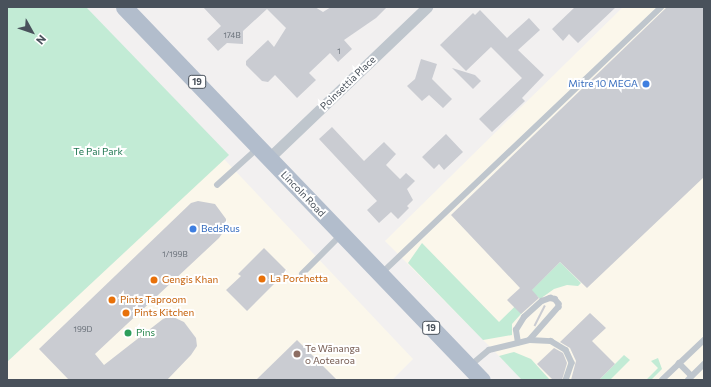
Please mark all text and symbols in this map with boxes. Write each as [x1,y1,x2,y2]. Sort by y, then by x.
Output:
north arrow [12,12,52,52]
house number: 174B [223,31,241,41]
text: N [34,33,49,47]
house number: 1 [337,47,341,57]
street label: Poinsettia Place [318,54,378,112]
road number: 19 [188,75,206,89]
place label: Mitre 10 MEGA [568,78,638,90]
marker: Mitre 10 MEGA [641,79,651,89]
park label: Te Pai Park [73,146,123,158]
street label: Lincoln Road [278,169,328,219]
place label: BedsRus [201,223,240,235]
marker: BedsRus [188,224,198,234]
house number: 1/199B [162,250,188,260]
place label: La Porchetta [270,273,328,285]
place label: Gengis Khan [162,274,218,286]
marker: La Porchetta [257,274,267,284]
marker: Gengis Khan [149,275,159,285]
place label: Pints Taproom [120,294,186,306]
marker: Pints Taproom [107,295,117,305]
place label: Pints Kitchen [134,307,194,319]
marker: Pints Kitchen [121,308,131,318]
road number: 19 [422,321,440,335]
house number: 199D [73,325,93,335]
place label: Pins [136,327,155,339]
marker: Pins [123,328,133,338]
place label: Te Wānanga o Aotearoa [305,342,360,366]
marker: Te Wānanga o Aotearoa [292,349,302,359]

